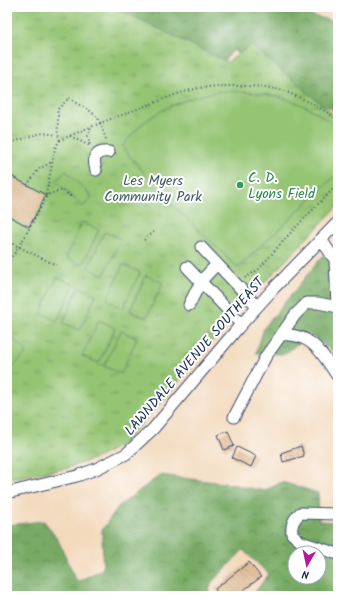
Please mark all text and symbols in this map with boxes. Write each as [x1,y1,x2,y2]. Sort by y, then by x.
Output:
place label: C. D. Lyons Field [248,167,316,205]
park label: Les Myers Community Park [104,170,202,208]
marker: C. D. Lyons Field [235,180,245,190]
street label: LAWNDALE AVENUE SOUTHEAST [119,271,271,441]
north arrow [287,545,327,585]
text: N [301,564,310,583]

